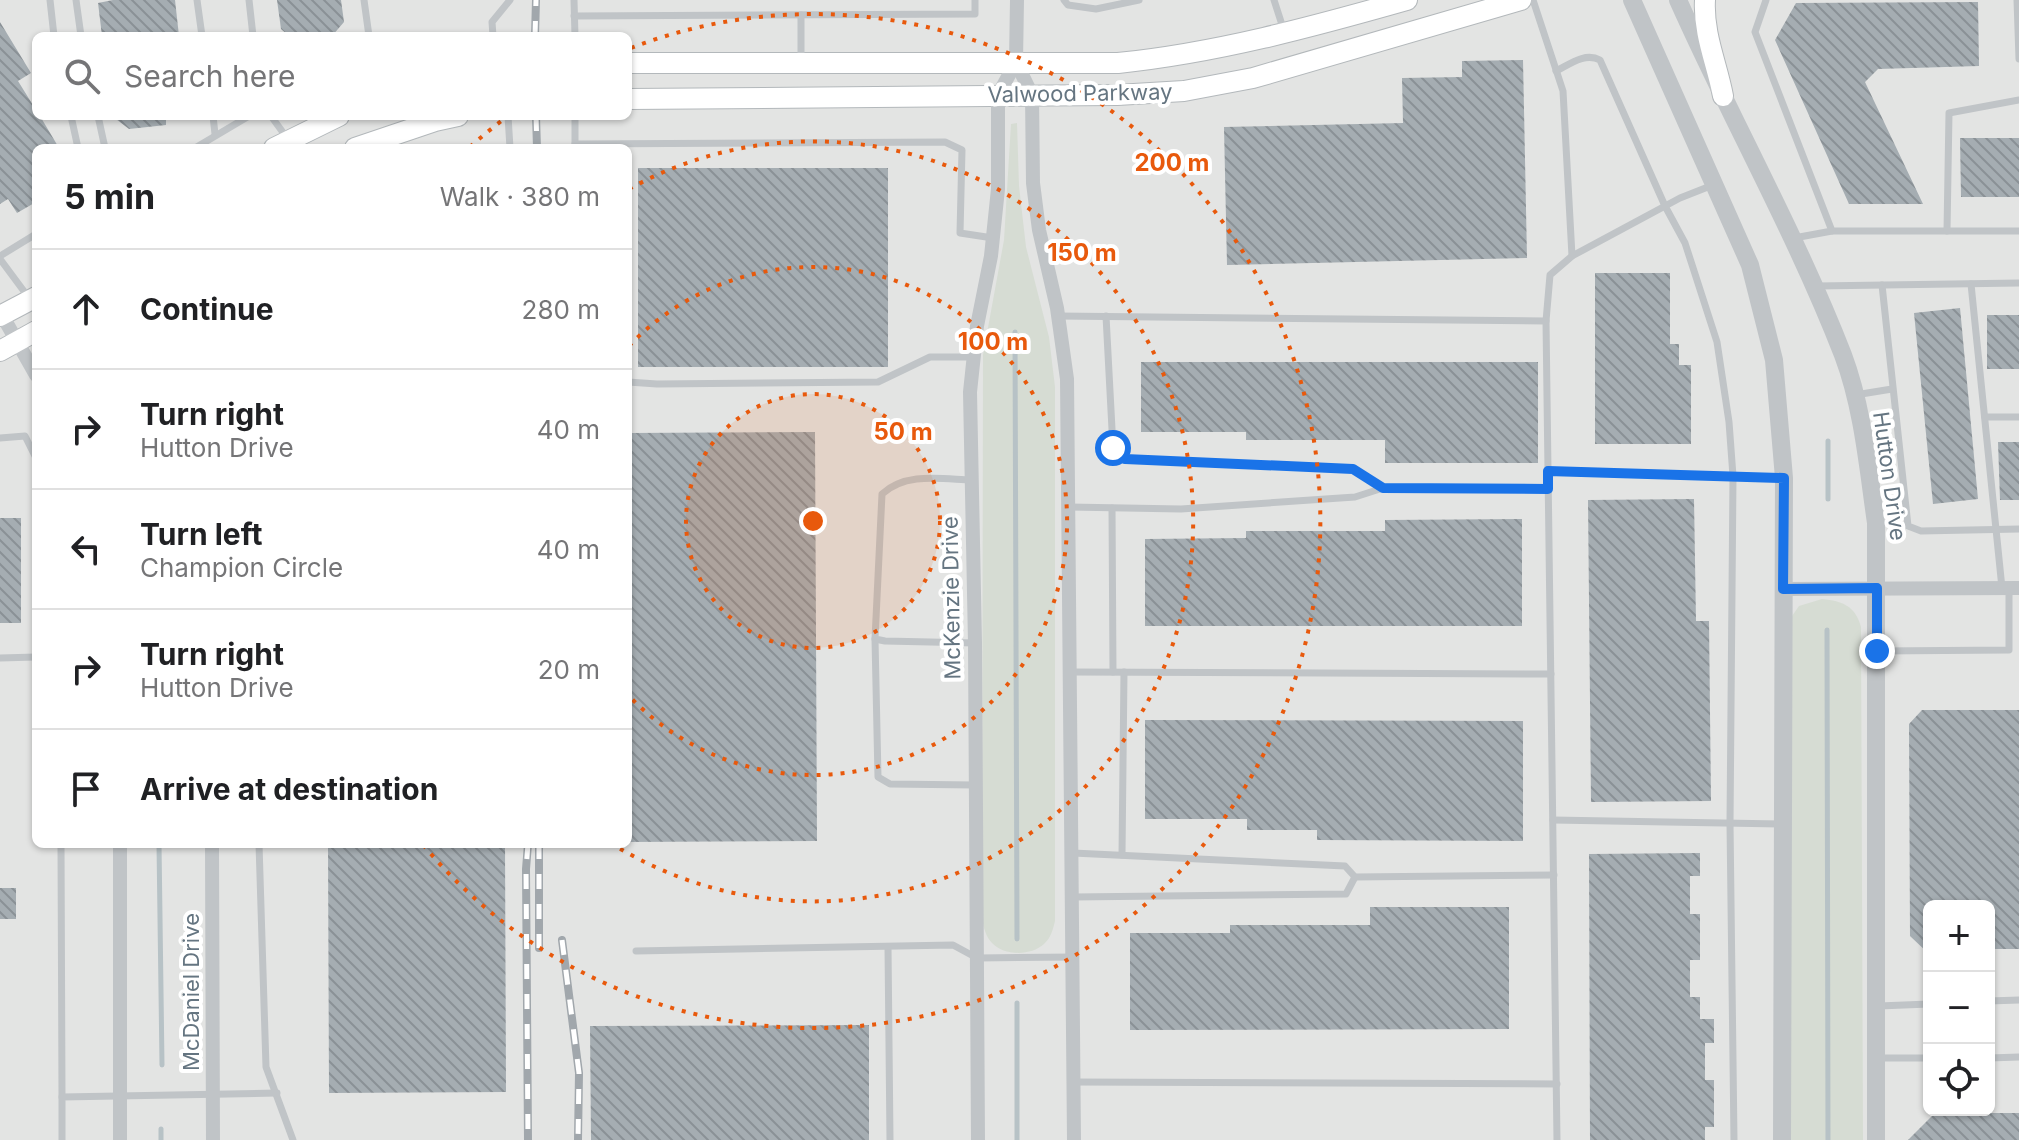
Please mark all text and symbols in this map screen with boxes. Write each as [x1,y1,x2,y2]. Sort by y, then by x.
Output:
search box [32,32,632,120]
icon: search [60,54,104,98]
text: Search here [124,58,296,94]
street label: Valwood Parkway [987,78,1173,108]
text: 200 m [1134,148,1210,177]
text: 5 min [64,176,155,217]
text: Walk · 380 m [440,181,600,212]
text: 150 m [1047,238,1117,267]
icon: ahead [64,287,108,331]
text: Continue [140,291,274,327]
text: 280 m [522,294,600,325]
text: 100 m [958,327,1028,356]
text: Turn right [140,396,284,432]
icon: right [64,407,108,451]
street label: Hutton Drive [1868,410,1912,542]
text: 40 m [537,414,600,445]
text: 50 m [873,417,933,446]
route start [1095,430,1131,466]
text: Hutton Drive [140,432,294,463]
centre of rings [799,507,827,535]
text: Turn left [140,516,262,552]
street label: McKenzie Drive [937,516,965,680]
icon: left [64,527,108,571]
text: 40 m [537,534,600,565]
text: Champion Circle [140,552,343,583]
route end [1859,633,1895,669]
text: Turn right [140,636,284,672]
icon: right [64,647,108,691]
text: 20 m [538,654,600,685]
text: Hutton Drive [140,672,294,703]
icon: arrive [64,767,108,811]
text: Arrive at destination [140,771,438,807]
map controls [1923,900,1995,1116]
button: + [1923,900,1995,972]
street label: McDaniel Drive [178,913,204,1071]
button: − [1923,972,1995,1044]
button: locate [1923,1044,1995,1116]

